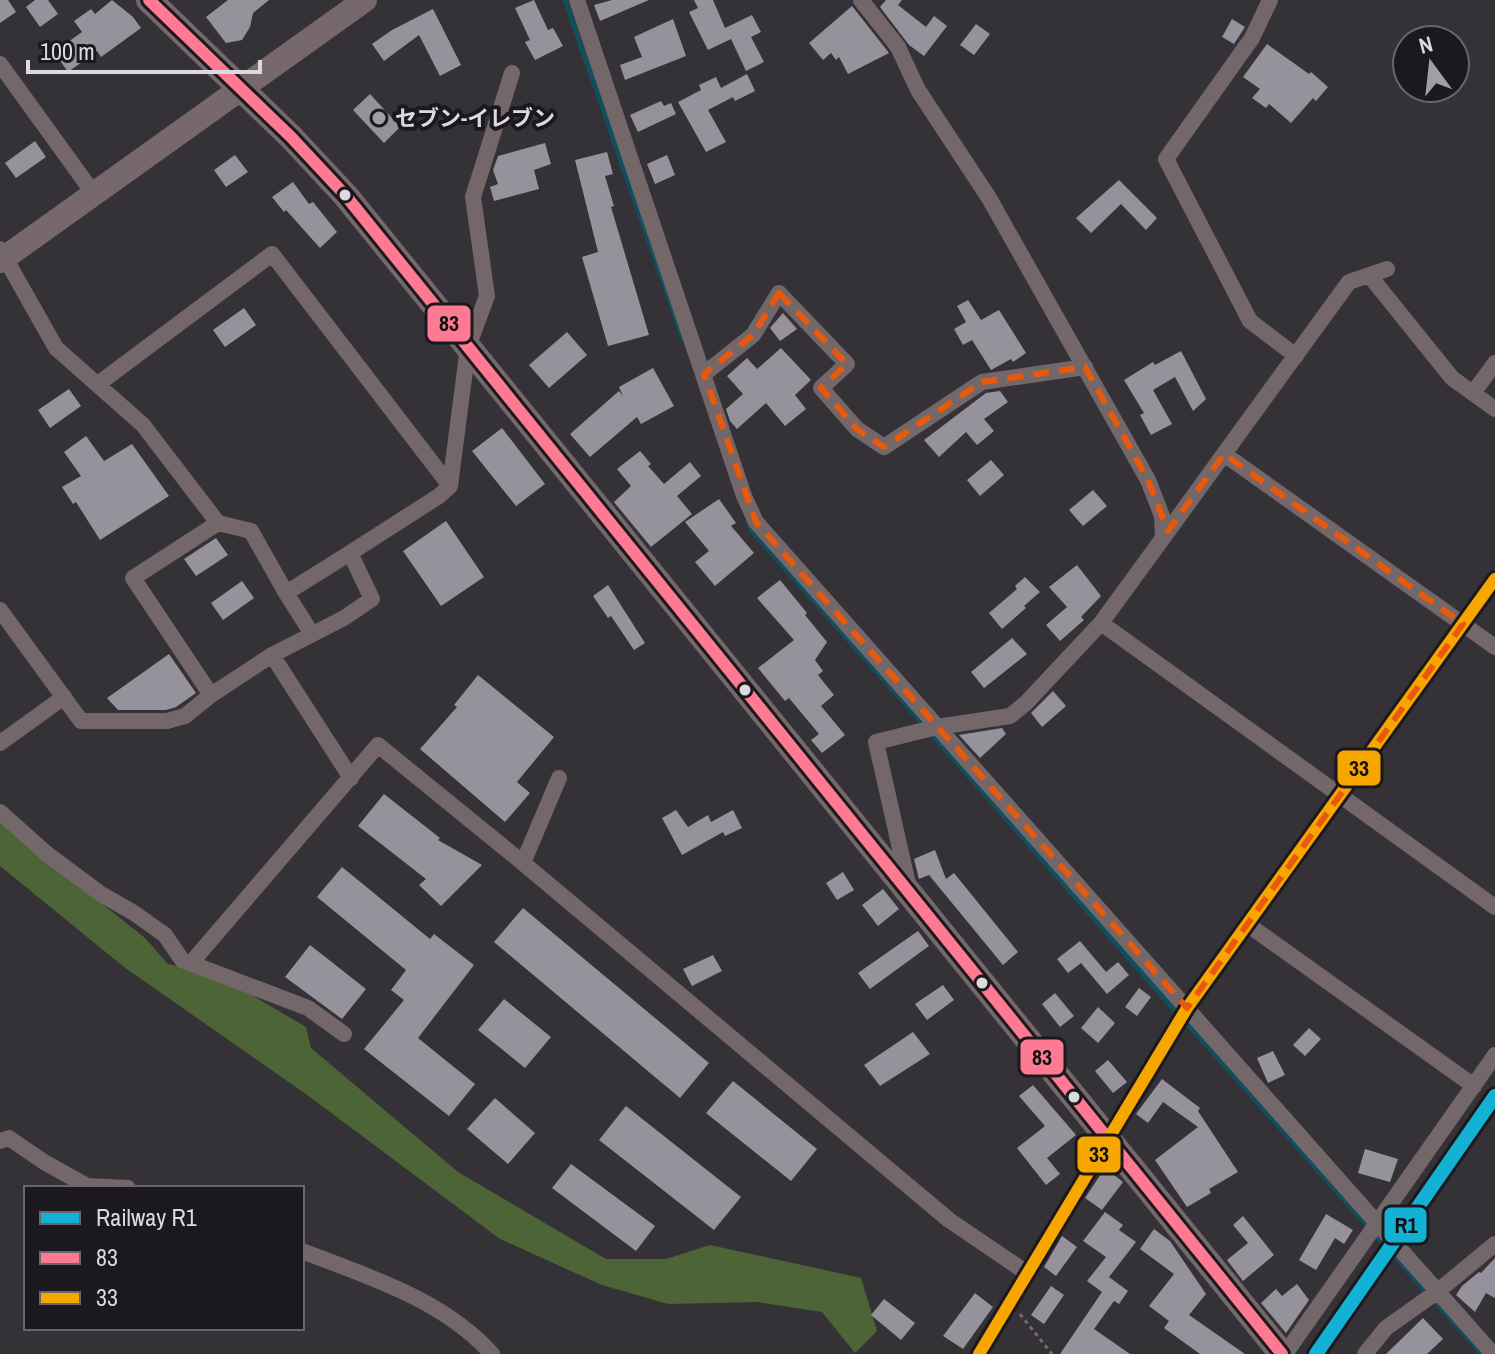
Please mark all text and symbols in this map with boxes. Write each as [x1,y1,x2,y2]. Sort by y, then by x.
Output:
scale bar [28,24,260,74]
north arrow [1391,24,1471,104]
text: N [1416,29,1436,61]
text: 100 m [40,35,95,67]
place label: セブン-イレブン [395,103,555,133]
marker: セブン-イレブン [370,109,388,127]
unlabelled marker [337,187,353,203]
line badge: 83 [426,304,472,343]
text: 83 [439,308,459,338]
unlabelled marker [737,682,753,698]
line badge: 33 [1336,749,1382,787]
text: 33 [1349,753,1369,783]
unlabelled marker [974,975,990,991]
line badge: 83 [1019,1038,1065,1076]
text: 83 [1032,1042,1052,1072]
unlabelled marker [1066,1089,1082,1105]
line badge: 33 [1076,1135,1122,1174]
text: 33 [1089,1139,1109,1169]
legend [24,1186,304,1330]
text: Railway R1 [96,1201,197,1233]
line badge: R1 [1383,1206,1428,1244]
text: R1 [1394,1210,1418,1240]
text: 83 [96,1241,118,1273]
text: 33 [96,1281,118,1313]

